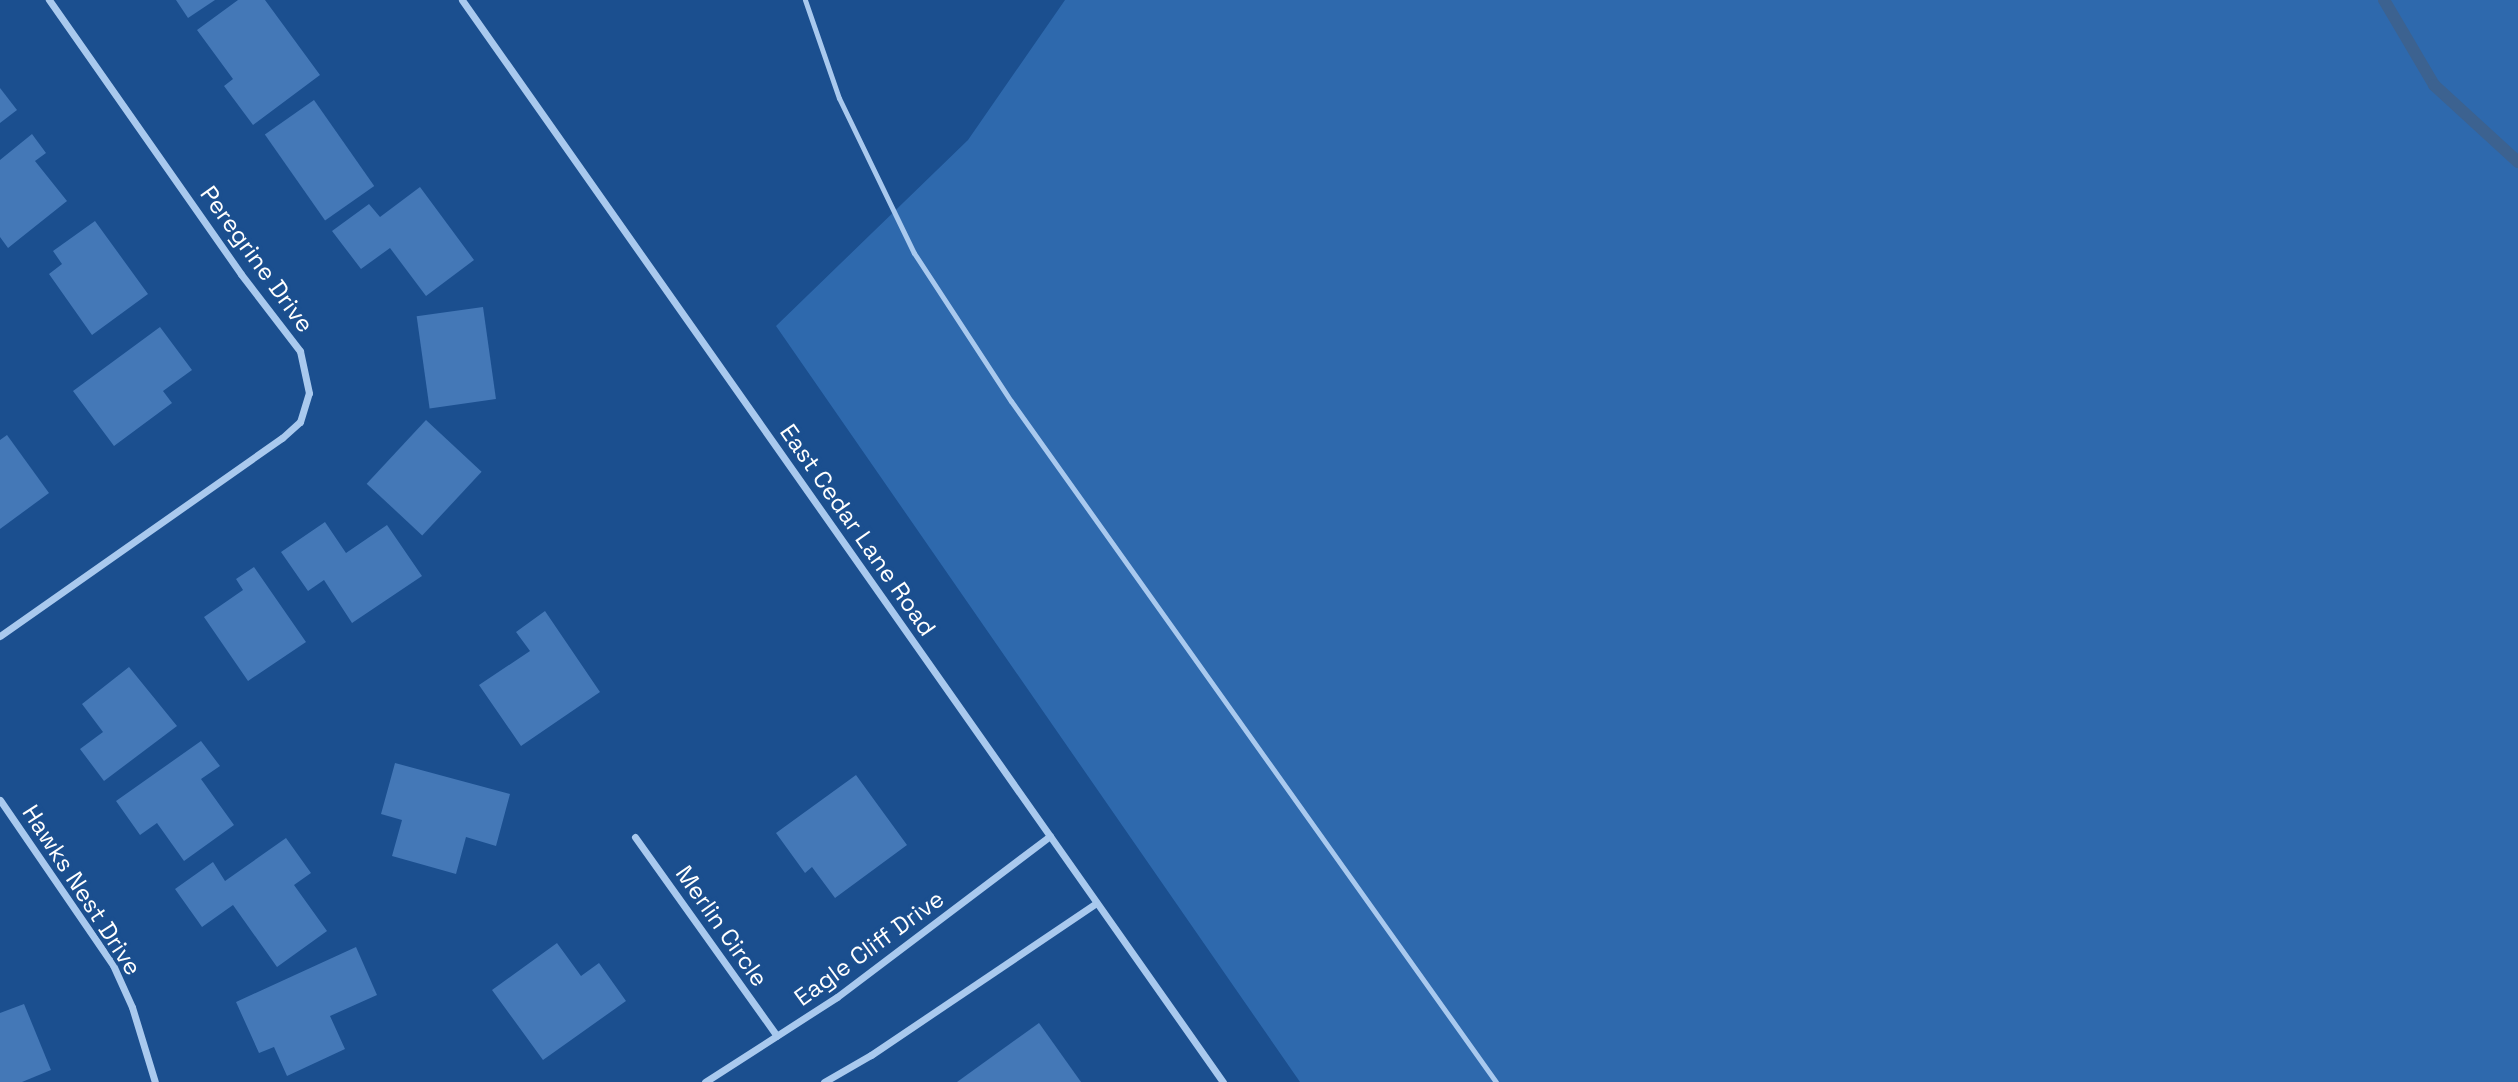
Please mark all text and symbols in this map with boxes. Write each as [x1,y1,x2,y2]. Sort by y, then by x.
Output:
street label: Peregrine Drive [194,180,320,338]
street label: East Cedar Lane Road [774,419,942,641]
street label: Hawks Nest Drive [16,799,148,981]
street label: Merlin Circle [670,860,774,992]
street label: Eagle Cliff Drive [789,884,949,1012]

